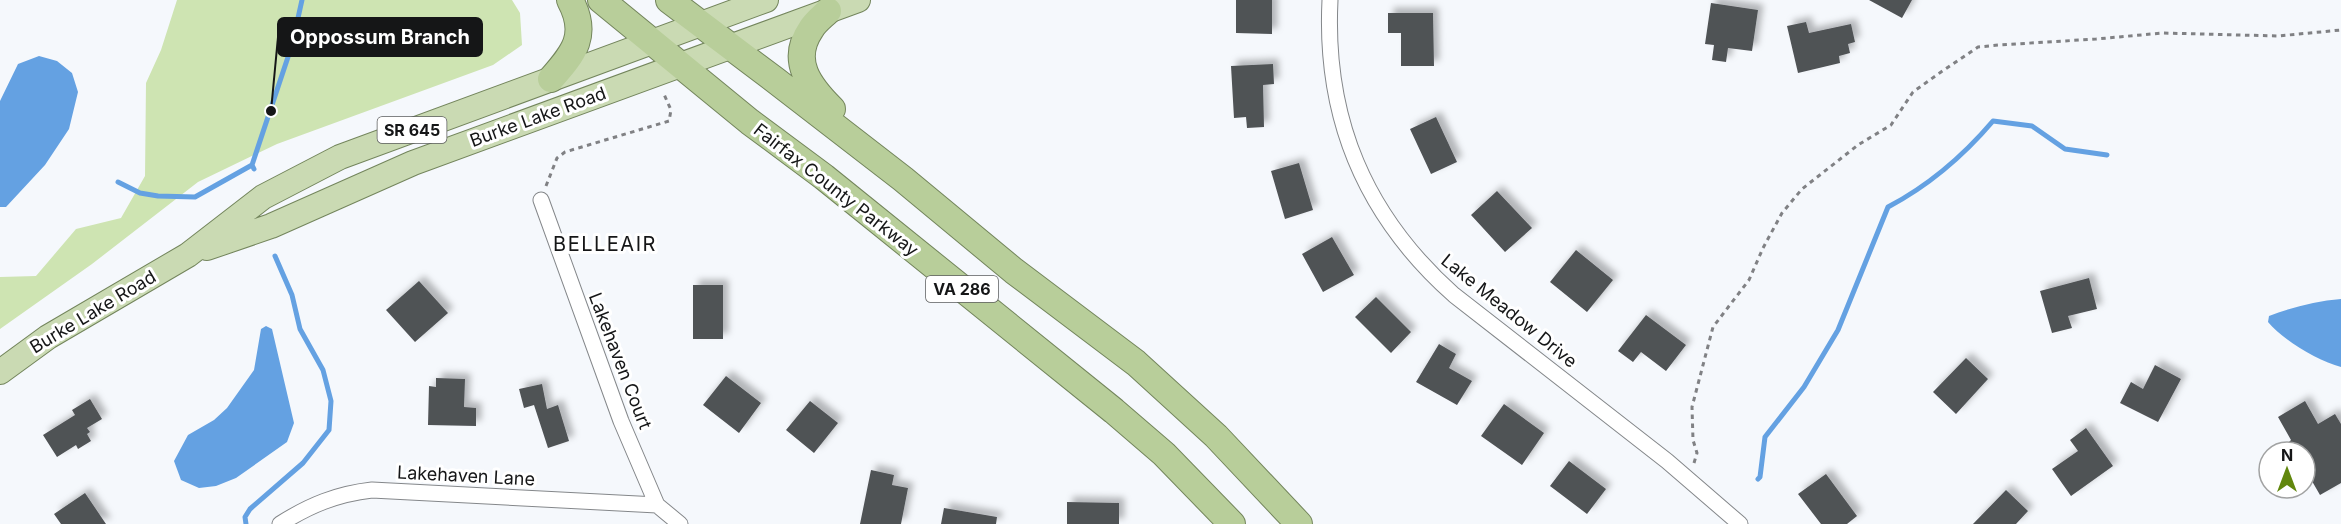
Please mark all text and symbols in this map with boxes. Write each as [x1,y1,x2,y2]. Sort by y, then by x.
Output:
callout: Oppossum Branch [278,18,482,56]
text: Oppossum Branch [290,25,470,49]
street label: Burke Lake Road [467,82,609,151]
road number: SR 645 [378,117,446,143]
street label: Fairfax County Parkway [750,119,923,260]
district label: BELLEAIR [553,232,657,256]
street label: Lake Meadow Drive [1437,249,1581,372]
street label: Burke Lake Road [26,266,160,357]
road number: VA 286 [926,276,998,302]
street label: Lakehaven Court [585,290,656,432]
north arrow [2257,440,2317,500]
text: N [2281,445,2293,465]
street label: Lakehaven Lane [397,461,536,490]

